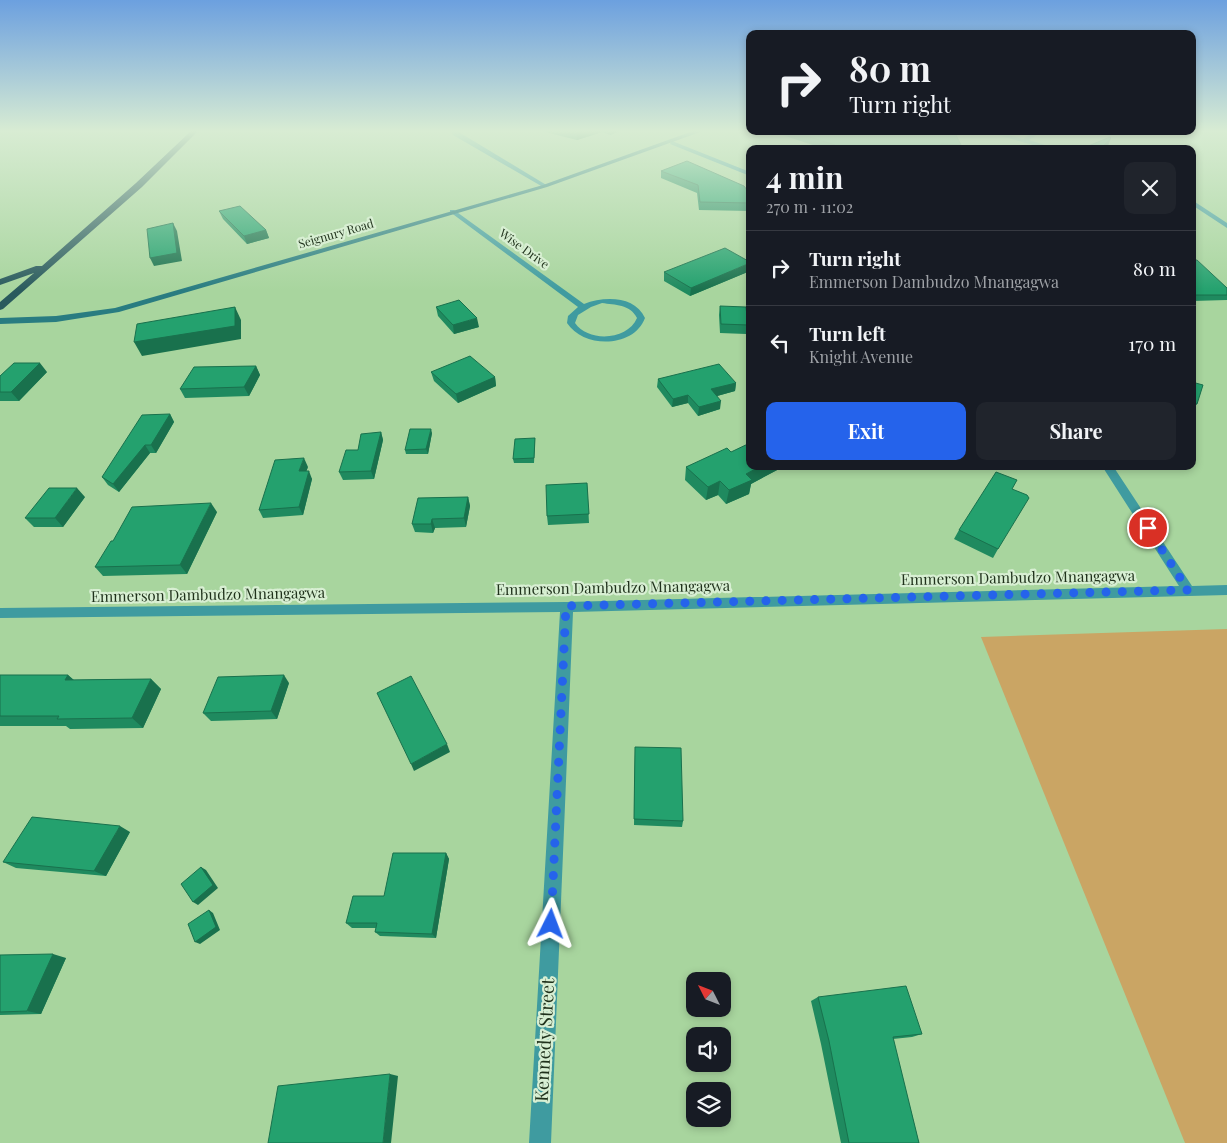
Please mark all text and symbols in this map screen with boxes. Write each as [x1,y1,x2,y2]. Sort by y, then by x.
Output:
text: 80 m [849,44,931,91]
icon: right [766,50,831,115]
text: Turn right [849,89,951,119]
text: 4 min [766,157,844,197]
button: close [1124,162,1176,214]
text: 270 m · 11:02 [766,196,854,217]
street label: Seignury Road [296,215,375,251]
street label: Wise Drive [496,224,553,272]
text: Turn right [809,245,901,271]
icon: right [766,254,794,282]
text: 80 m [1133,255,1176,281]
text: Emmerson Dambudzo Mnangagwa [809,271,1059,292]
text: Turn left [809,320,886,346]
icon: left [766,329,794,357]
text: 170 m [1128,330,1176,356]
text: Knight Avenue [809,346,913,367]
button: Exit [766,402,966,460]
button: Share [976,402,1176,460]
pin [1127,507,1169,549]
icon: arrive [1134,514,1162,542]
street label: Emmerson Dambudzo Mnangagwa [901,565,1136,589]
street label: Emmerson Dambudzo Mnangagwa [496,575,731,599]
street label: Emmerson Dambudzo Mnangagwa [91,582,326,606]
position arrow [524,897,576,949]
north arrow [686,972,731,1018]
map controls [686,972,731,1127]
street label: Kennedy Street [529,977,559,1102]
button: sound [686,1027,731,1072]
button: layers [686,1082,731,1127]

